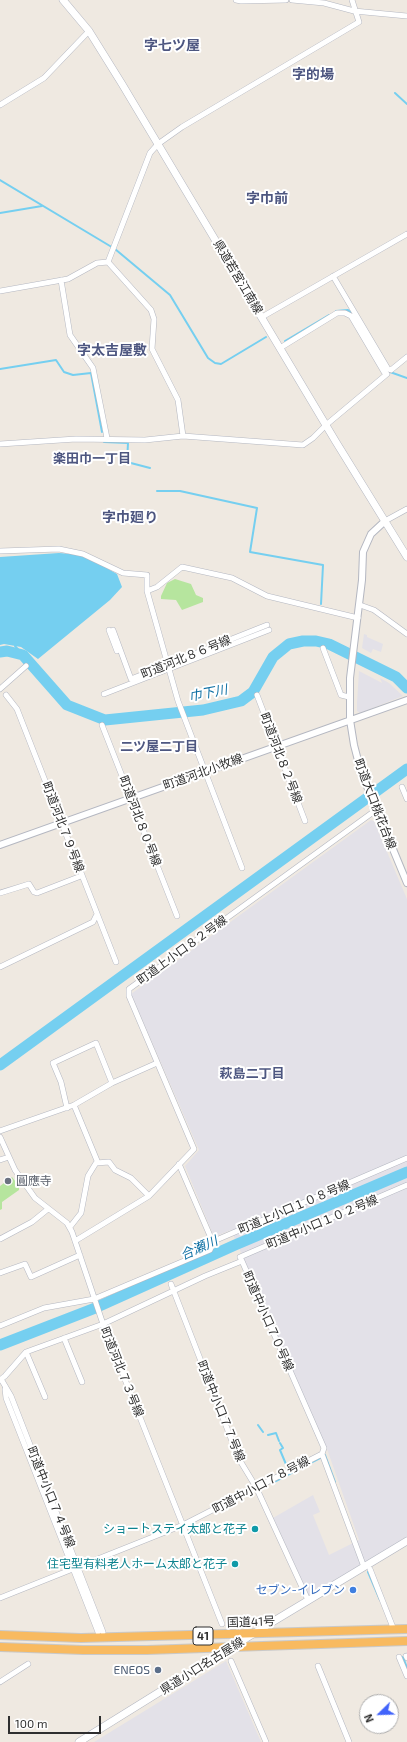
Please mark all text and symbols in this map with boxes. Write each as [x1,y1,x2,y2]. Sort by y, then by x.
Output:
district label: 字七ツ屋 [144,37,200,53]
district label: 字的場 [292,66,334,82]
district label: 字巾前 [246,190,288,206]
street label: 県道若宮江南線 [210,237,266,317]
district label: 字太吉屋敷 [77,342,147,358]
district label: 楽田巾一丁目 [53,451,131,467]
district label: 字巾廻り [102,509,158,525]
street label: 町道河北８６号線 [139,632,233,682]
water label: 巾下川 [187,682,229,704]
street label: 町道河北８２号線 [257,711,305,805]
district label: 二ツ屋二丁目 [120,739,198,755]
street label: 町道河北小牧線 [161,751,245,793]
street label: 町道大口桃花台線 [351,757,399,851]
street label: 町道河北８０号線 [116,774,164,868]
street label: 町道河北７９号線 [39,780,87,874]
street label: 町道上小口８２号線 [134,912,230,988]
district label: 萩島二丁目 [220,1066,284,1082]
place label: 圓應寺 [16,1174,52,1188]
marker: 圓應寺 [3,1176,13,1186]
street label: 町道上小口１０８号線 [236,1177,352,1237]
street label: 町道中小口１０２号線 [264,1192,380,1252]
water label: 合瀬川 [178,1233,220,1263]
street label: 町道中小口７０号線 [239,1269,297,1373]
street label: 町道河北７３号線 [97,1325,147,1419]
street label: 町道中小口７７号線 [194,1358,248,1464]
street label: 町道中小口７４号線 [24,1444,78,1550]
street label: 町道中小口７８号線 [210,1453,312,1517]
place label: ショートステイ太郎と花子 [103,1522,247,1536]
marker: ショートステイ太郎と花子 [250,1524,260,1534]
place label: 住宅型有料老人ホーム太郎と花子 [47,1557,227,1571]
marker: 住宅型有料老人ホーム太郎と花子 [230,1559,240,1569]
place label: セブン-イレブン [256,1583,345,1597]
marker: セブン-イレブン [348,1585,358,1595]
street label: 国道41号 [227,1614,275,1630]
road number: 41 [193,1627,213,1645]
street label: 県道小口名古屋線 [157,1634,247,1698]
place label: ENEOS [113,1663,150,1677]
marker: ENEOS [153,1665,163,1675]
north arrow [359,1694,399,1734]
scale bar [10,1708,103,1734]
text: N [361,1712,376,1725]
text: 100 m [15,1716,47,1730]

